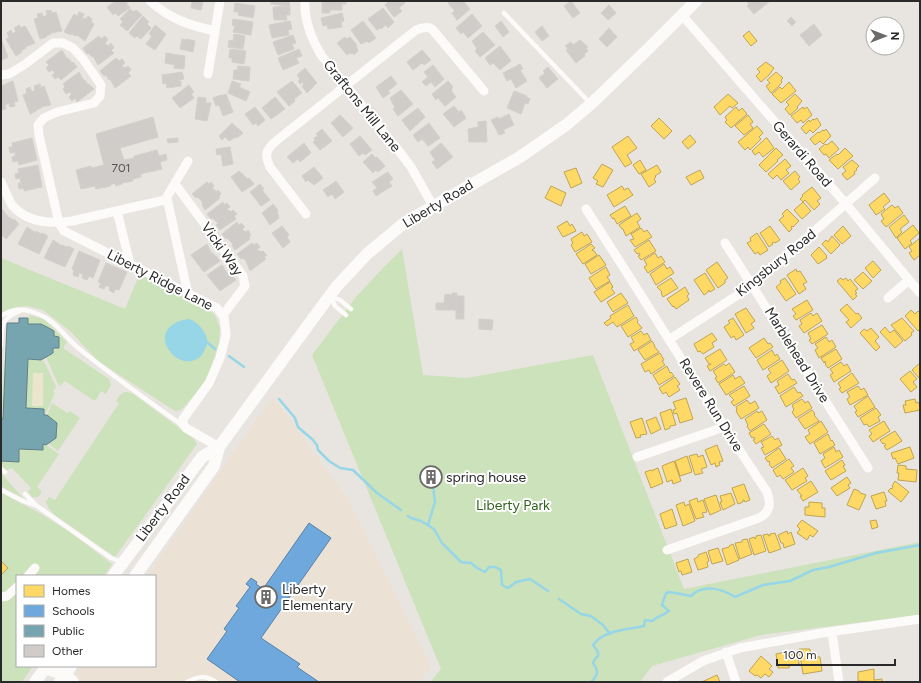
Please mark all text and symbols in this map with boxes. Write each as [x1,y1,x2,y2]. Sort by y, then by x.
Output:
north arrow [865,16,905,56]
text: N [888,32,901,40]
street label: Graftons Mill Lane [320,57,405,156]
street label: Gerardi Road [769,117,835,191]
house number: 701 [111,161,131,175]
street label: Liberty Road [400,176,476,232]
street label: Vicki Way [197,219,247,279]
street label: Kingsbury Road [733,226,819,300]
street label: Liberty Ridge Lane [104,246,216,314]
street label: Marblehead Drive [761,304,833,406]
street label: Revere Run Drive [675,355,747,455]
building icon: spring house [418,464,444,490]
place label: spring house [446,469,527,486]
street label: Liberty Road [132,471,194,545]
park label: Liberty Park [476,497,550,514]
legend [16,575,156,667]
place label: Liberty Elementary [282,581,354,614]
text: Homes [52,584,91,598]
building icon: Liberty Elementary [253,584,279,610]
text: Schools [52,604,95,618]
text: Public [52,624,85,638]
scale bar [777,641,895,667]
text: Other [52,644,83,658]
text: 100 m [783,648,817,662]

